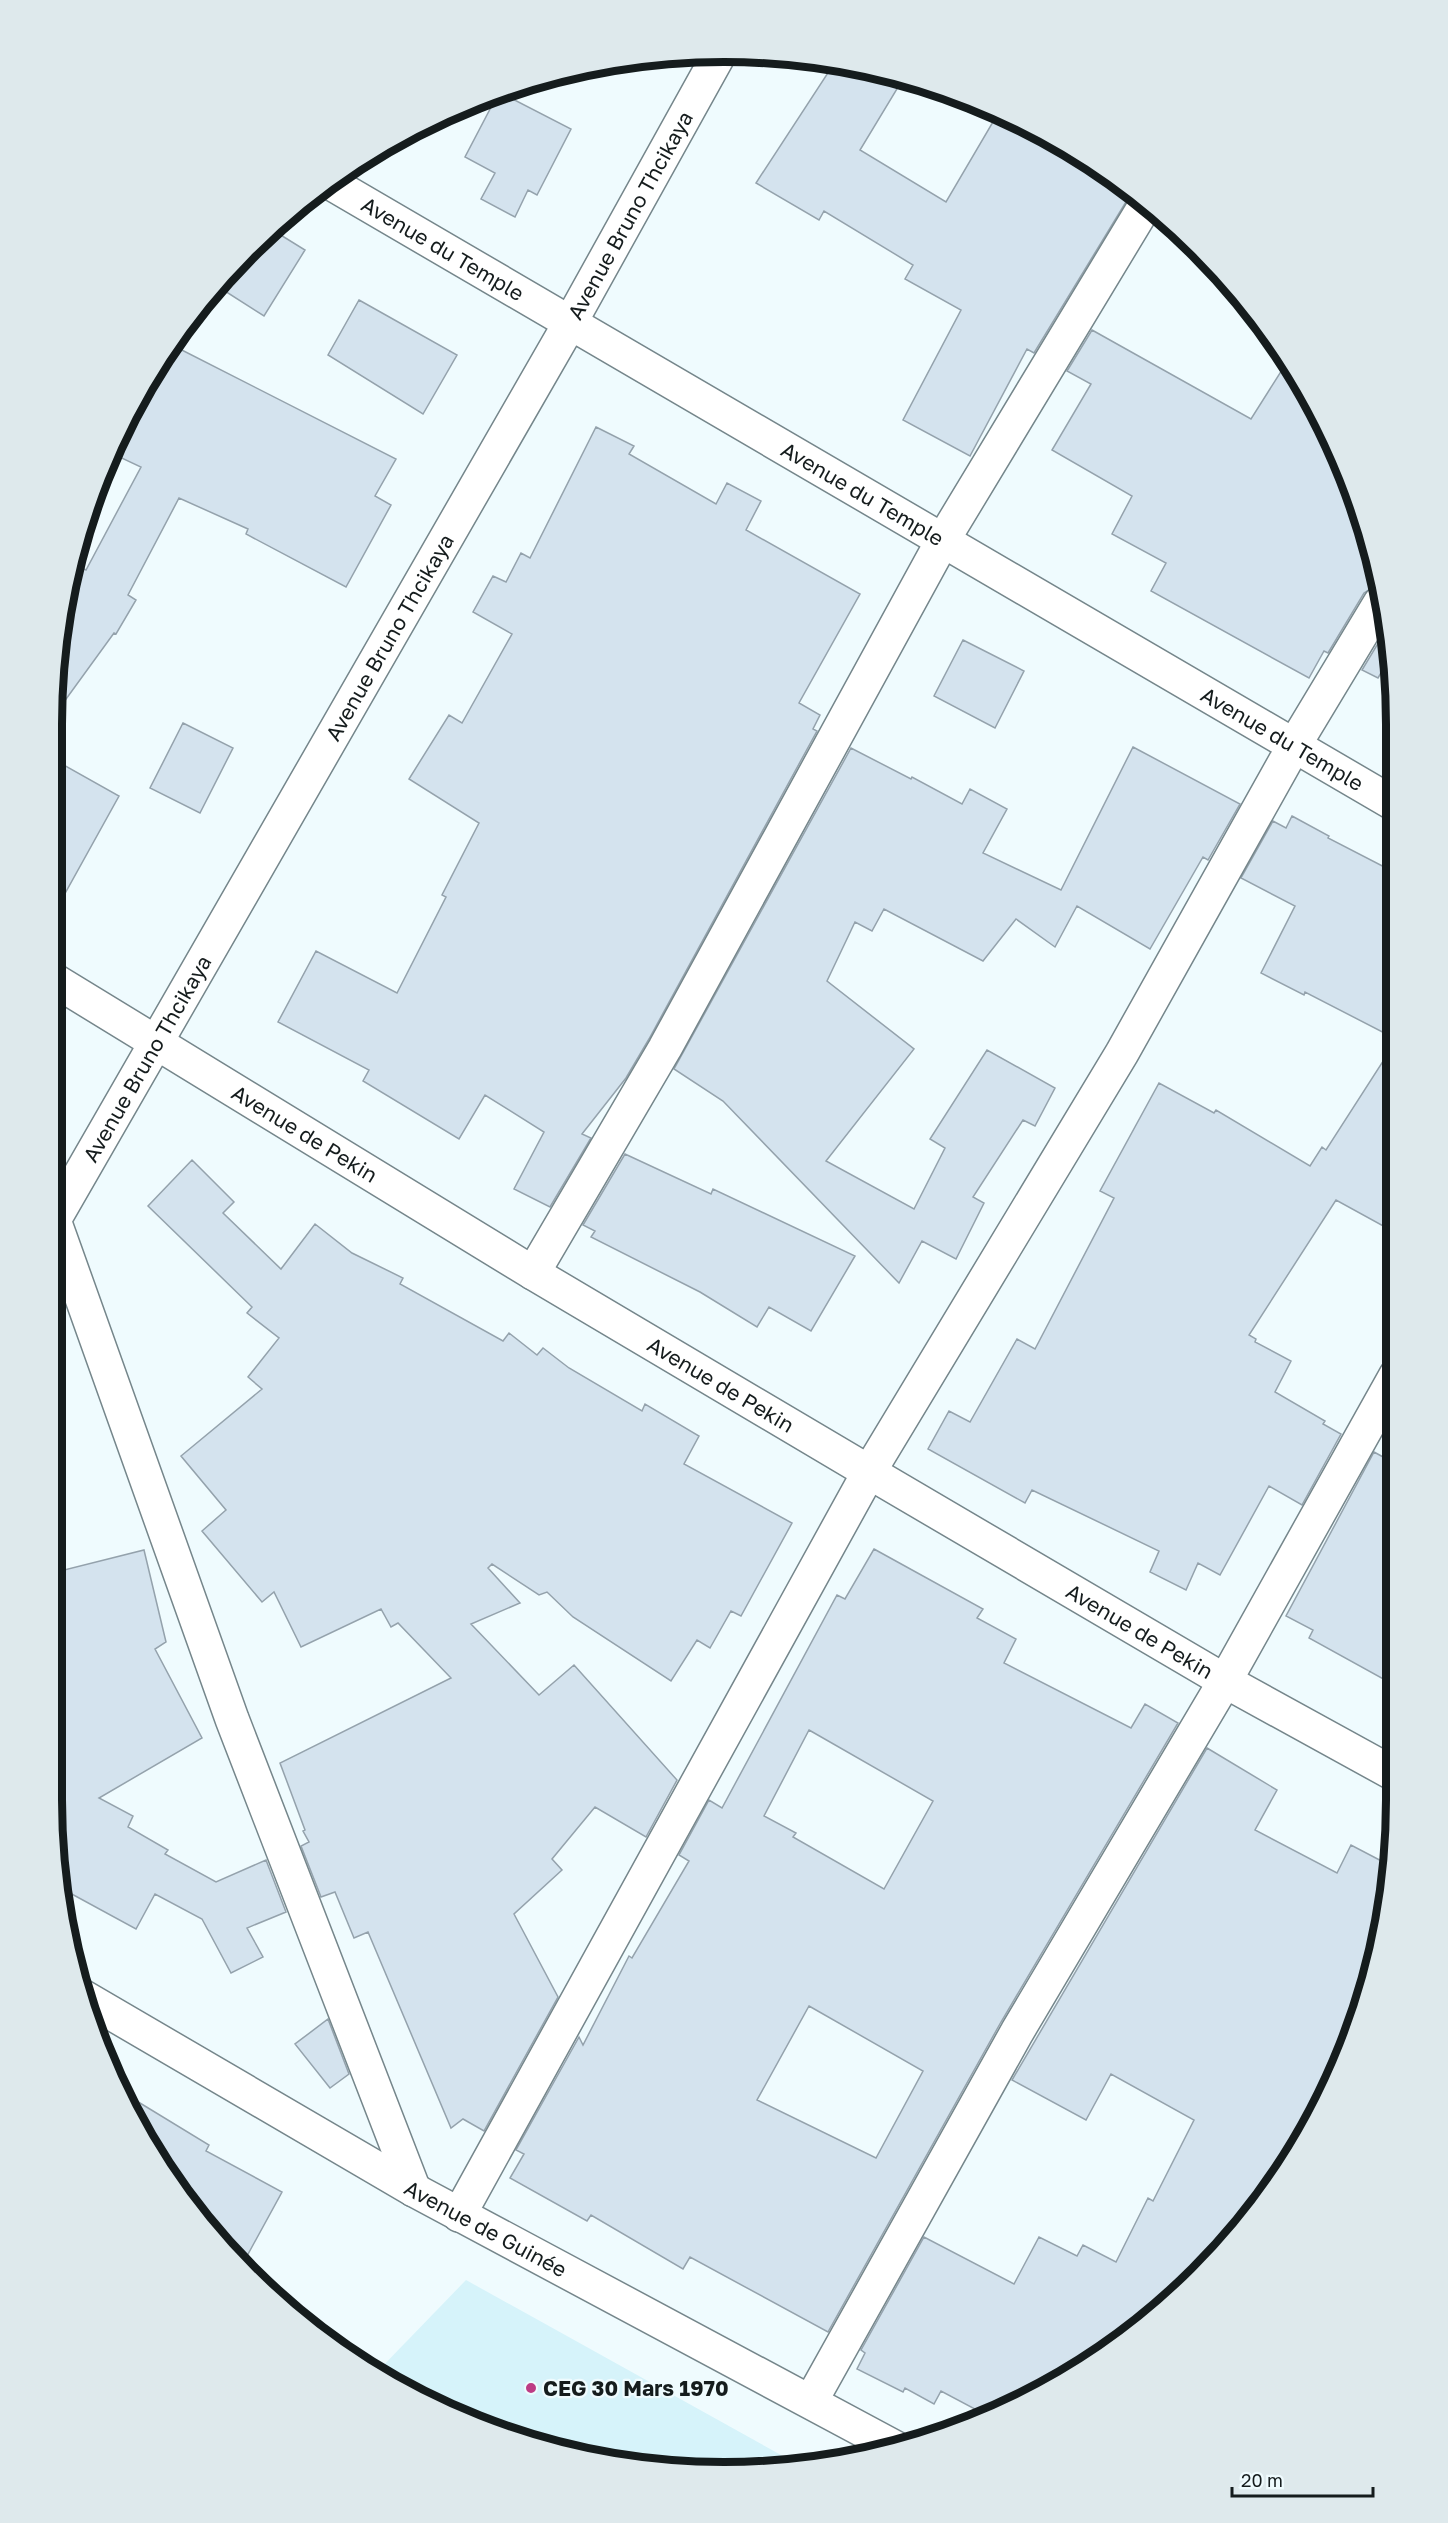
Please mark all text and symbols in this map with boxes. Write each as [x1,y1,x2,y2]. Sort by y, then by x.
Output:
street label: Avenue Bruno Thcikaya [562,106,698,324]
street label: Avenue du Temple [357,191,529,306]
street label: Avenue du Temple [777,436,949,551]
street label: Avenue Bruno Thcikaya [320,529,459,745]
street label: Avenue du Temple [1196,681,1368,796]
street label: Avenue Bruno Thcikaya [77,950,217,1167]
street label: Avenue de Pekin [227,1079,382,1188]
street label: Avenue de Pekin [643,1331,799,1438]
street label: Avenue de Pekin [1062,1578,1218,1684]
street label: Avenue de Guinée [400,2174,571,2282]
place label: CEG 30 Mars 1970 [543,2375,729,2401]
marker: CEG 30 Mars 1970 [524,2381,538,2395]
scale bar [1232,2460,1373,2498]
text: 20 m [1241,2469,1283,2491]

